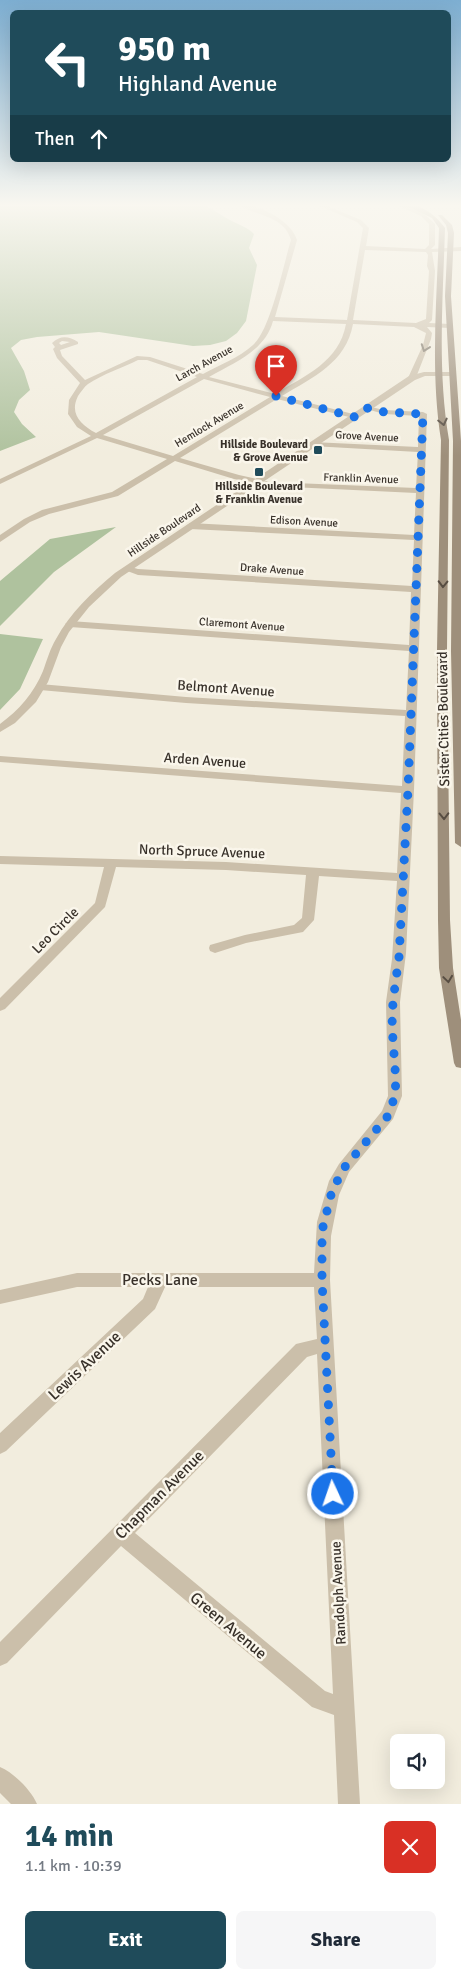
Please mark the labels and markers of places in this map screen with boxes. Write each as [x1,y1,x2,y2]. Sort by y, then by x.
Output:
pin [255,345,297,396]
place label: Hillside Boulevard & Grove Avenue [220,438,309,464]
marker: Hillside Boulevard & Grove Avenue [312,444,324,456]
marker: Hillside Boulevard & Franklin Avenue [253,466,265,478]
place label: Hillside Boulevard & Franklin Avenue [215,480,303,506]

